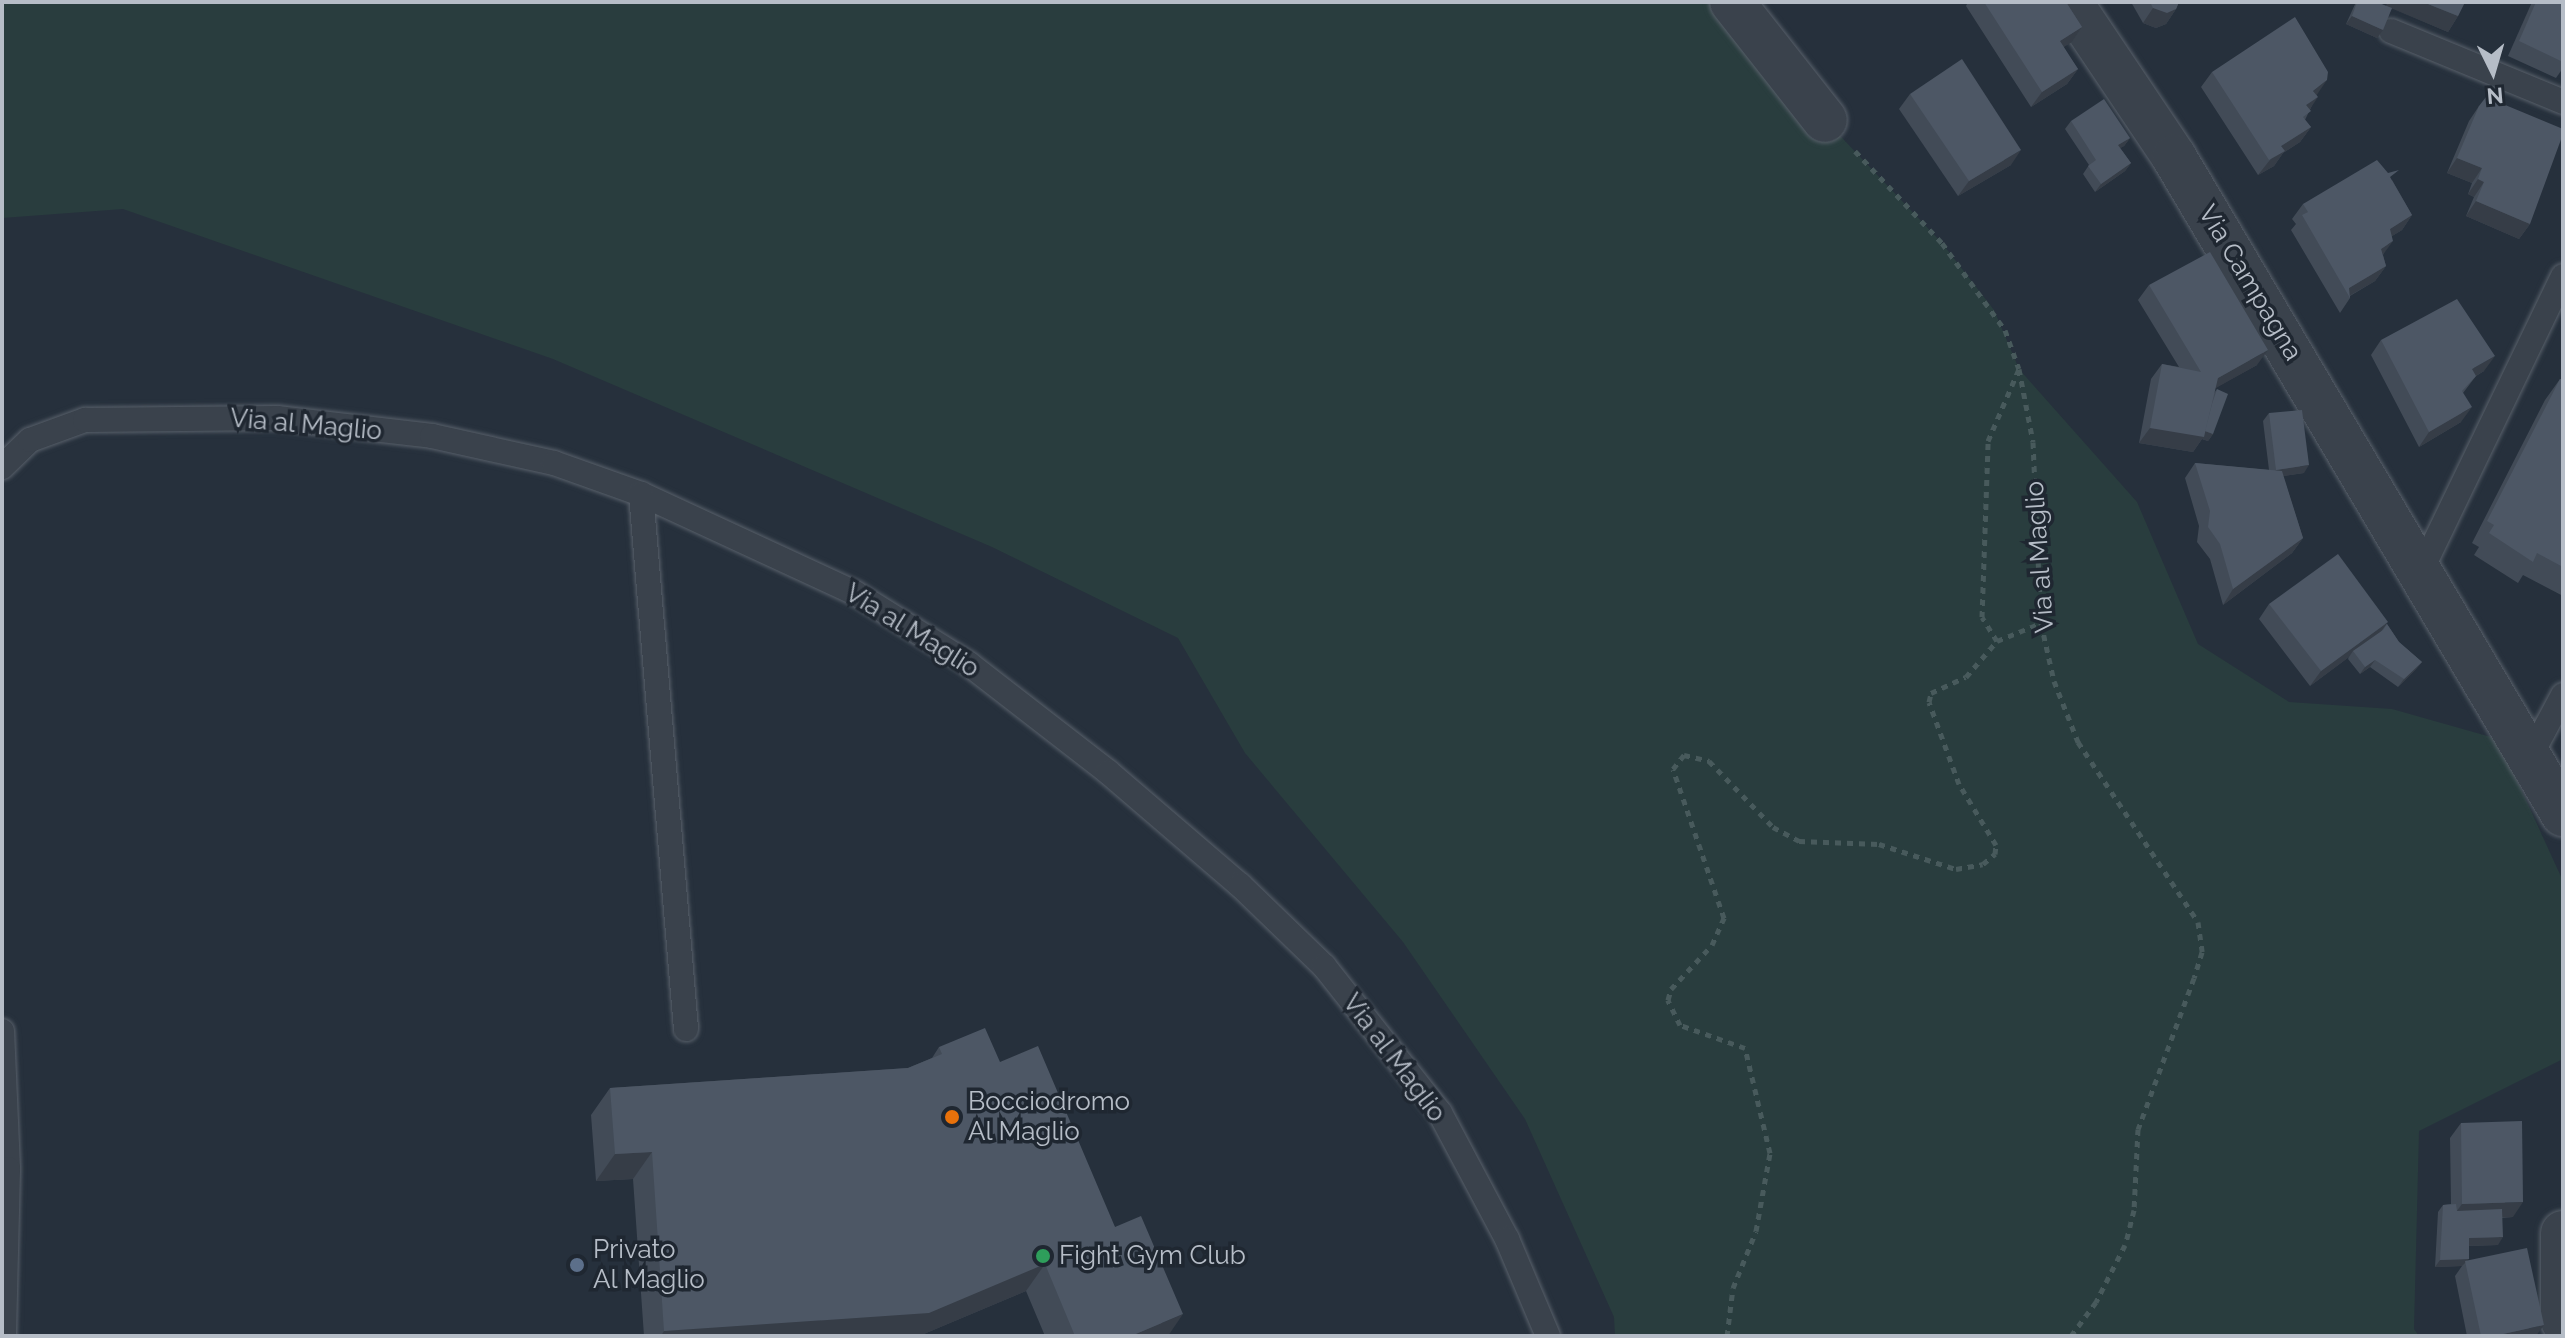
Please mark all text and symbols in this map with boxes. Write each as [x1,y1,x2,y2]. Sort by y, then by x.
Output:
north arrow [2453,32,2533,112]
text: N [2486,82,2505,110]
street label: Via Campagna [2191,200,2309,366]
street label: Via al Maglio [228,403,384,447]
street label: Via al Maglio [2019,480,2061,634]
street label: Via al Maglio [839,577,985,685]
street label: Via al Maglio [1335,987,1453,1129]
place label: Bocciodromo Al Maglio [968,1086,1130,1148]
marker: Bocciodromo Al Maglio [943,1108,961,1126]
place label: Privato Al Maglio [593,1234,705,1296]
place label: Fight Gym Club [1059,1240,1246,1272]
marker: Fight Gym Club [1034,1247,1052,1265]
marker: Privato Al Maglio [568,1256,586,1274]

